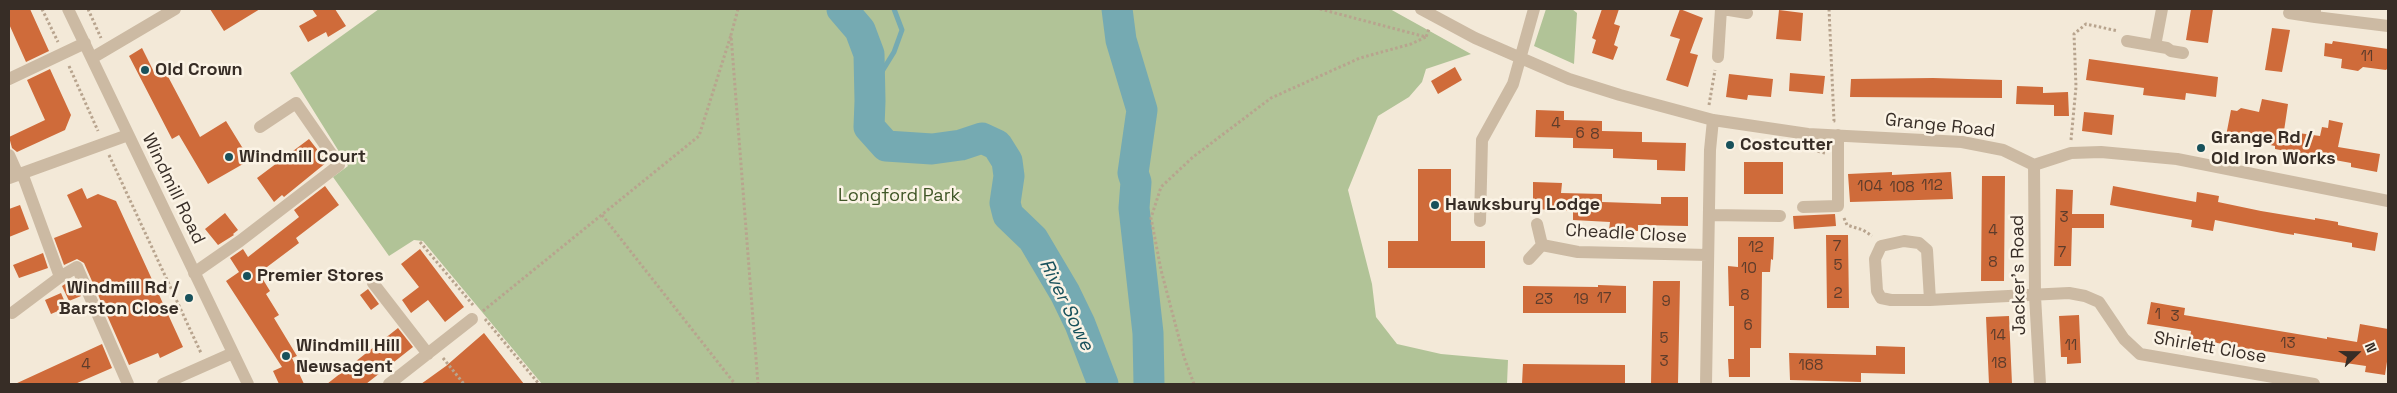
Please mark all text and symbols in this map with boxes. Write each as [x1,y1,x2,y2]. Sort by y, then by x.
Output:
house number: 11 [2361,48,2373,66]
place label: Old Crown [155,59,243,81]
marker: Old Crown [139,64,151,76]
street label: Grange Road [1884,109,1996,143]
house number: 4 [1551,115,1561,133]
house number: 6 [1575,125,1585,143]
house number: 8 [1590,126,1600,144]
place label: Grange Rd / Old Iron Works [2211,127,2336,170]
street label: Windmill Road [137,130,209,248]
place label: Costcutter [1740,134,1833,156]
marker: Costcutter [1724,139,1736,151]
marker: Grange Rd / Old Iron Works [2195,142,2207,154]
place label: Windmill Court [239,146,366,168]
marker: Windmill Court [223,151,235,163]
house number: 112 [1921,177,1943,195]
house number: 104 [1857,178,1883,196]
house number: 108 [1889,179,1915,197]
park label: Longford Park [838,185,960,207]
place label: Hawksbury Lodge [1445,194,1600,216]
marker: Hawksbury Lodge [1429,199,1441,211]
house number: 3 [2059,209,2069,227]
street label: Jacker's Road [2007,215,2031,335]
street label: Cheadle Close [1565,220,1687,248]
house number: 4 [1988,222,1998,240]
house number: 7 [1833,238,1841,256]
house number: 12 [1748,239,1764,257]
house number: 7 [2058,244,2066,262]
house number: 8 [1988,254,1998,272]
water label: River Sowe [1034,255,1098,355]
house number: 5 [1834,257,1842,275]
house number: 10 [1741,260,1757,278]
place label: Premier Stores [257,265,384,287]
marker: Premier Stores [241,270,253,282]
place label: Windmill Rd / Barston Close [59,277,179,320]
house number: 2 [1833,285,1843,303]
house number: 8 [1740,287,1750,305]
house number: 17 [1597,290,1611,308]
house number: 23 [1535,291,1553,309]
house number: 19 [1573,291,1589,309]
marker: Windmill Rd / Barston Close [183,292,195,304]
house number: 9 [1661,293,1671,311]
house number: 1 [2155,306,2161,324]
house number: 3 [2170,308,2180,326]
house number: 6 [1743,317,1753,335]
house number: 14 [1990,327,2006,345]
street label: Shirlett Close [2152,327,2268,369]
north arrow [2332,328,2382,378]
house number: 5 [1660,330,1668,348]
place label: Windmill Hill Newsagent [296,335,400,378]
house number: 13 [2280,335,2296,353]
house number: 11 [2065,337,2077,355]
text: N [2361,340,2381,355]
marker: Windmill Hill Newsagent [280,350,292,362]
house number: 3 [1659,353,1669,371]
house number: 18 [1991,355,2007,373]
house number: 4 [81,356,91,374]
house number: 168 [1799,357,1823,375]

